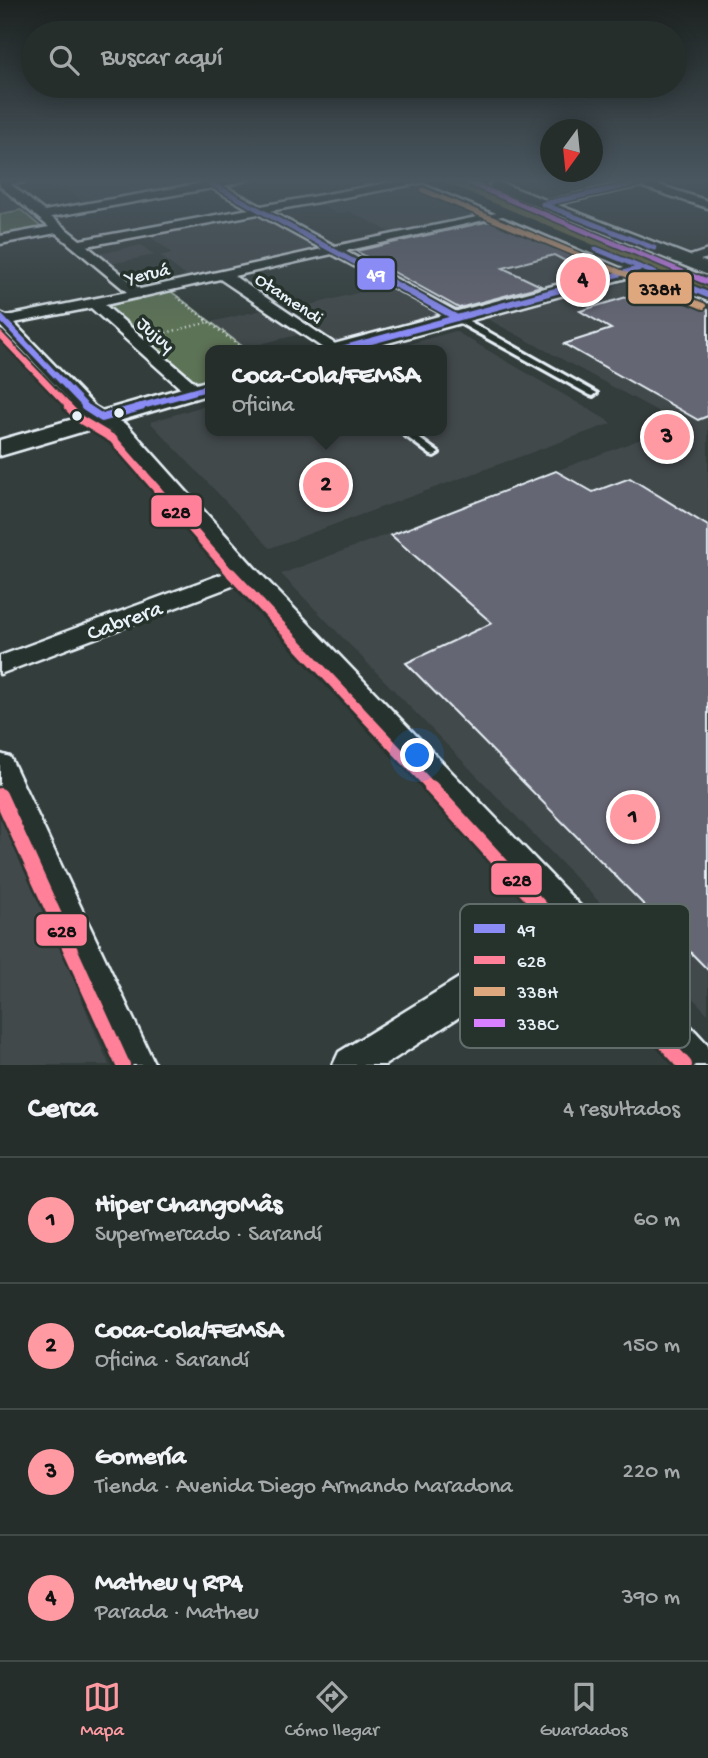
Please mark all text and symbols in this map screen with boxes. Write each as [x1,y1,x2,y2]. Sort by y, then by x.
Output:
search box [21,21,687,98]
icon: search [45,41,83,79]
text: Buscar aquí [101,44,223,75]
north arrow [540,119,603,182]
pin: 4 [560,254,606,306]
line badge: 49 [356,257,396,291]
street label: Yeruá [121,259,173,292]
text: 49 [366,265,386,288]
street label: Otamendi [250,269,327,331]
line badge: 338H [627,271,693,305]
text: 338H [639,280,682,303]
street label: Jujuy [131,313,179,359]
popup [205,345,447,436]
text: Coca-Cola/FEMSA [232,362,420,393]
text: Oficina [232,393,294,420]
unlabelled marker [112,406,126,420]
unlabelled marker [70,409,84,423]
pin: 3 [644,411,690,463]
pin: 2 [303,459,349,511]
line badge: 628 [150,494,203,528]
text: 628 [161,503,191,526]
street label: Cabrera [84,596,168,648]
your location [400,738,434,772]
pin: 1 [610,791,656,843]
line badge: 628 [490,862,543,896]
text: 628 [502,871,532,894]
legend [460,904,690,1048]
line badge: 628 [35,913,88,947]
text: 49 [517,920,536,943]
text: 628 [47,922,77,945]
text: 628 [517,952,546,975]
text: 338H [516,983,558,1006]
text: 338C [516,1015,559,1038]
text: Cerca [28,1093,97,1128]
text: 4 resultados [563,1097,680,1124]
text: Hiper ChangoMâs [95,1191,282,1222]
text: 1 [46,1207,56,1234]
text: 60 m [634,1207,680,1234]
text: Supermercado · Sarandí [95,1222,322,1249]
text: Coca-Cola/FEMSA [95,1317,283,1348]
text: 2 [45,1333,57,1360]
text: 150 m [624,1333,680,1360]
text: Oficina · Sarandí [95,1348,249,1375]
text: Gomería [95,1443,186,1474]
text: 3 [45,1459,57,1486]
text: 220 m [623,1459,680,1486]
text: Tienda · Avenida Diego Armando Maradona [95,1474,513,1501]
text: Matheu y RP4 [95,1569,243,1600]
text: 4 [46,1585,56,1612]
text: 390 m [622,1585,680,1612]
text: Parada · Matheu [95,1600,259,1627]
tab: Mapa [80,1678,124,1743]
tab: Cómo llegar [285,1678,379,1743]
tab: Guardados [540,1678,628,1743]

